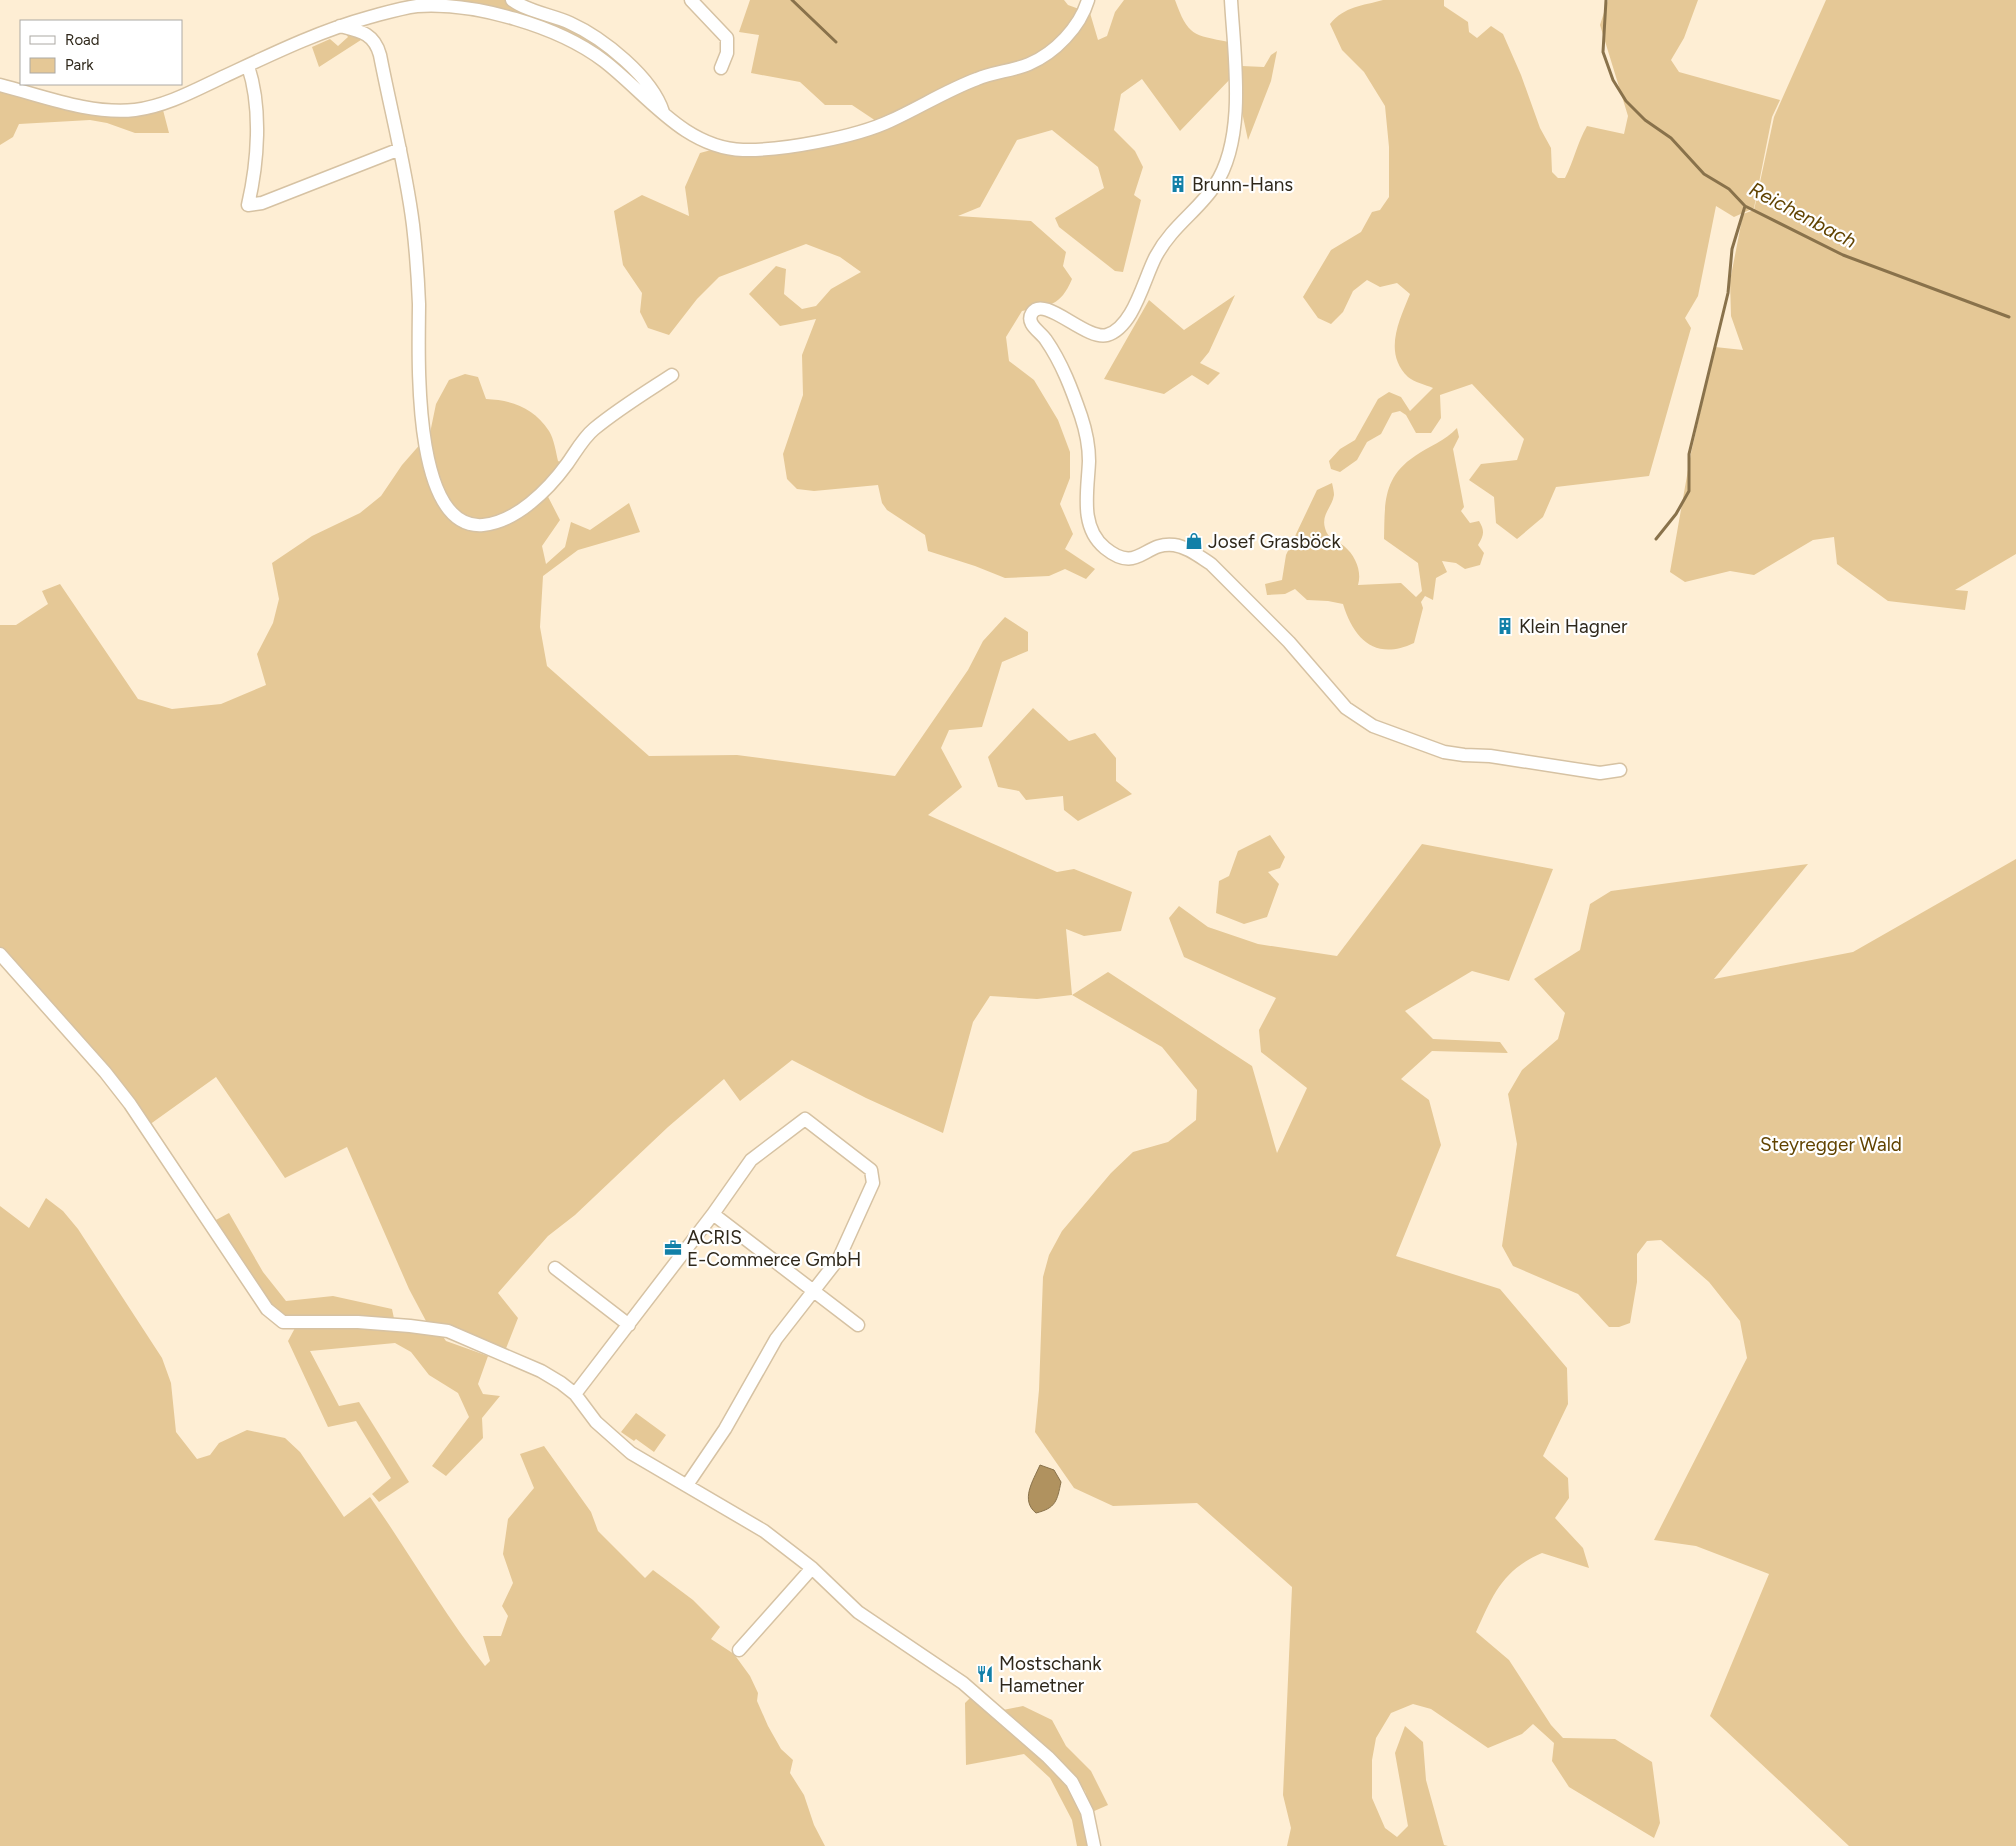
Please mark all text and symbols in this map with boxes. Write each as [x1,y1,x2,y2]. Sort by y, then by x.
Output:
legend [20,20,182,85]
text: Road [65,31,100,49]
text: Park [65,56,94,74]
place label: Brunn-Hans [1192,173,1293,196]
building icon: Brunn-Hans [1168,174,1188,194]
water label: Reichenbach [1745,177,1861,253]
place label: Josef Grasböck [1208,530,1342,553]
shop icon: Josef Grasböck [1184,531,1204,551]
place label: Klein Hagner [1519,615,1628,638]
building icon: Klein Hagner [1495,616,1515,636]
park label: Steyregger Wald [1760,1133,1902,1156]
place label: ACRIS E-Commerce GmbH [687,1226,861,1271]
office icon: ACRIS E-Commerce GmbH [663,1238,683,1258]
place label: Mostschank Hametner [999,1652,1102,1697]
restaurant icon: Mostschank Hametner [975,1664,995,1684]

